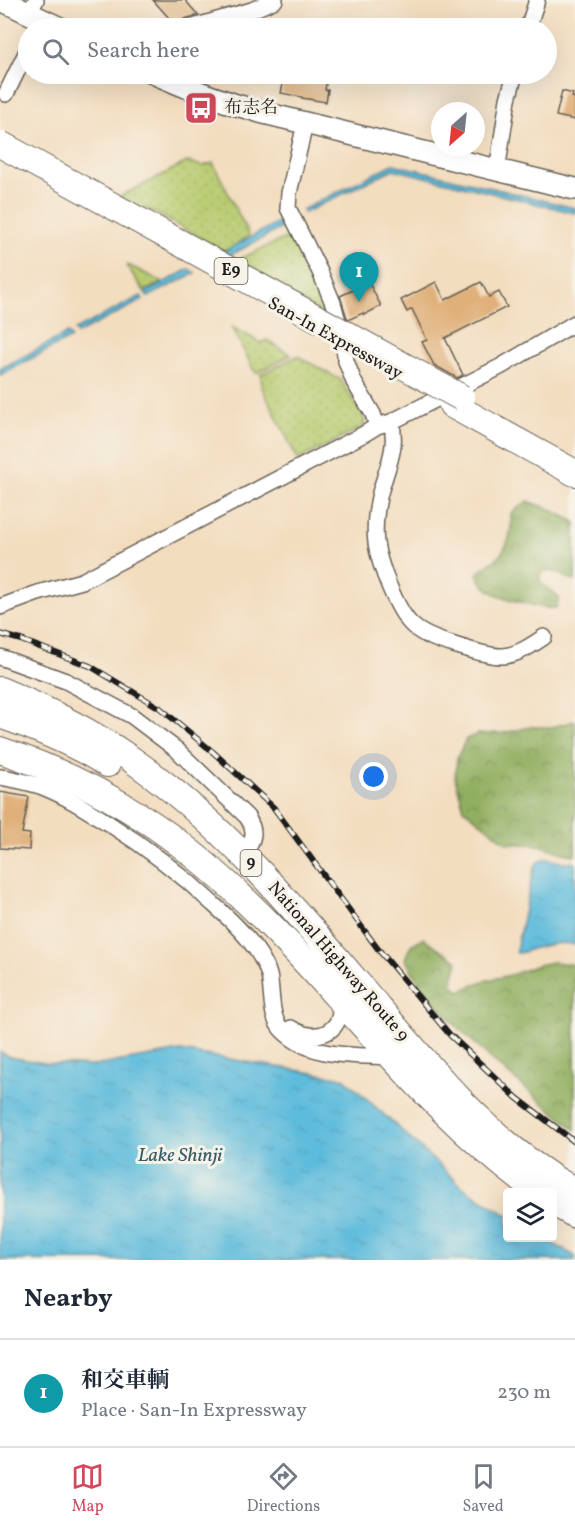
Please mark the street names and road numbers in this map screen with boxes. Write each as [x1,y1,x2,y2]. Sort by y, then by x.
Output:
road number: E9 [214,258,248,284]
street label: San-In Expressway [263,291,407,387]
road number: 9 [240,850,262,876]
street label: National Highway Route 9 [261,877,415,1047]

